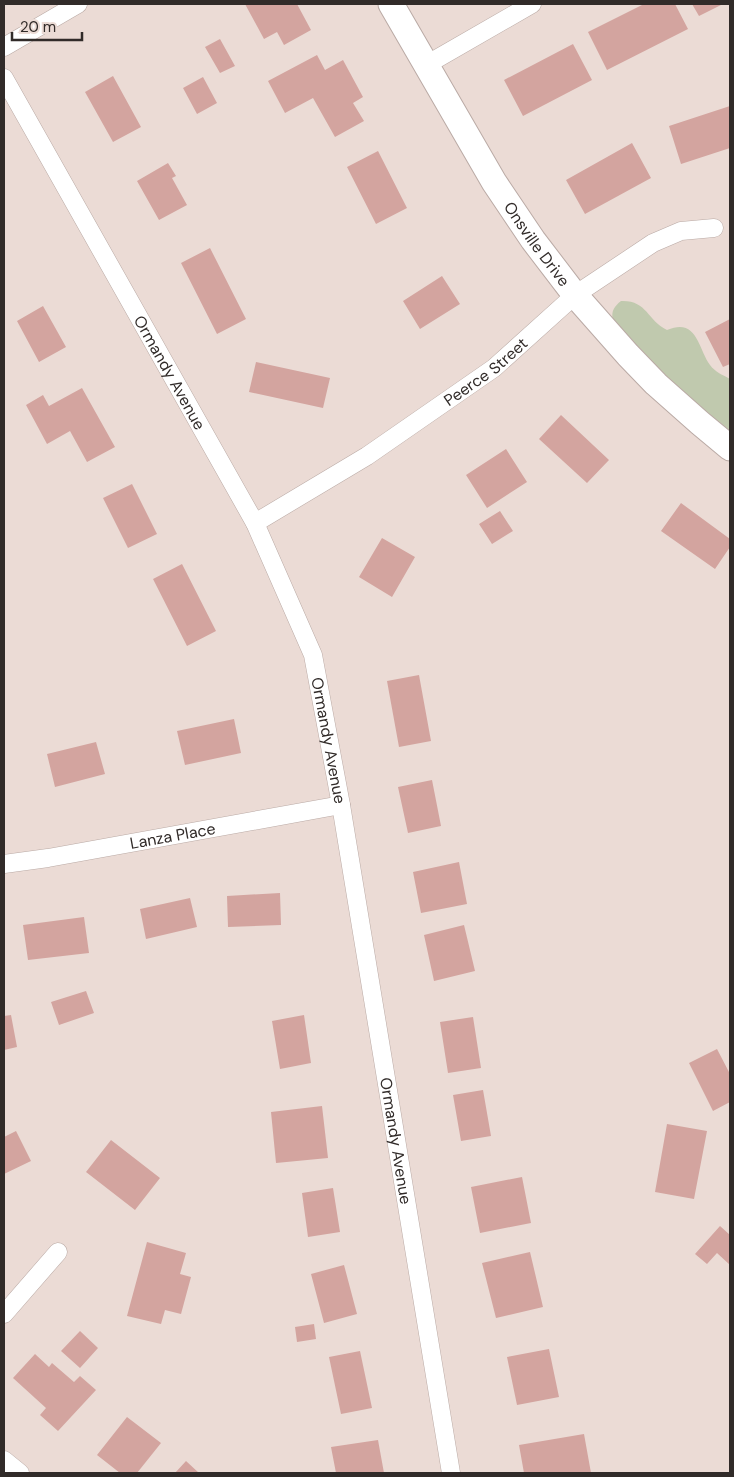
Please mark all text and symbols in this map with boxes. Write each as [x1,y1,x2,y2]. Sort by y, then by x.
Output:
scale bar [12,10,82,42]
text: 20 m [20,17,56,37]
street label: Onsville Drive [499,197,575,291]
street label: Ormandy Avenue [129,312,210,434]
street label: Peerce Street [440,333,532,411]
street label: Ormandy Avenue [306,676,351,805]
street label: Lanza Place [128,818,217,854]
street label: Ormandy Avenue [375,1076,417,1206]

